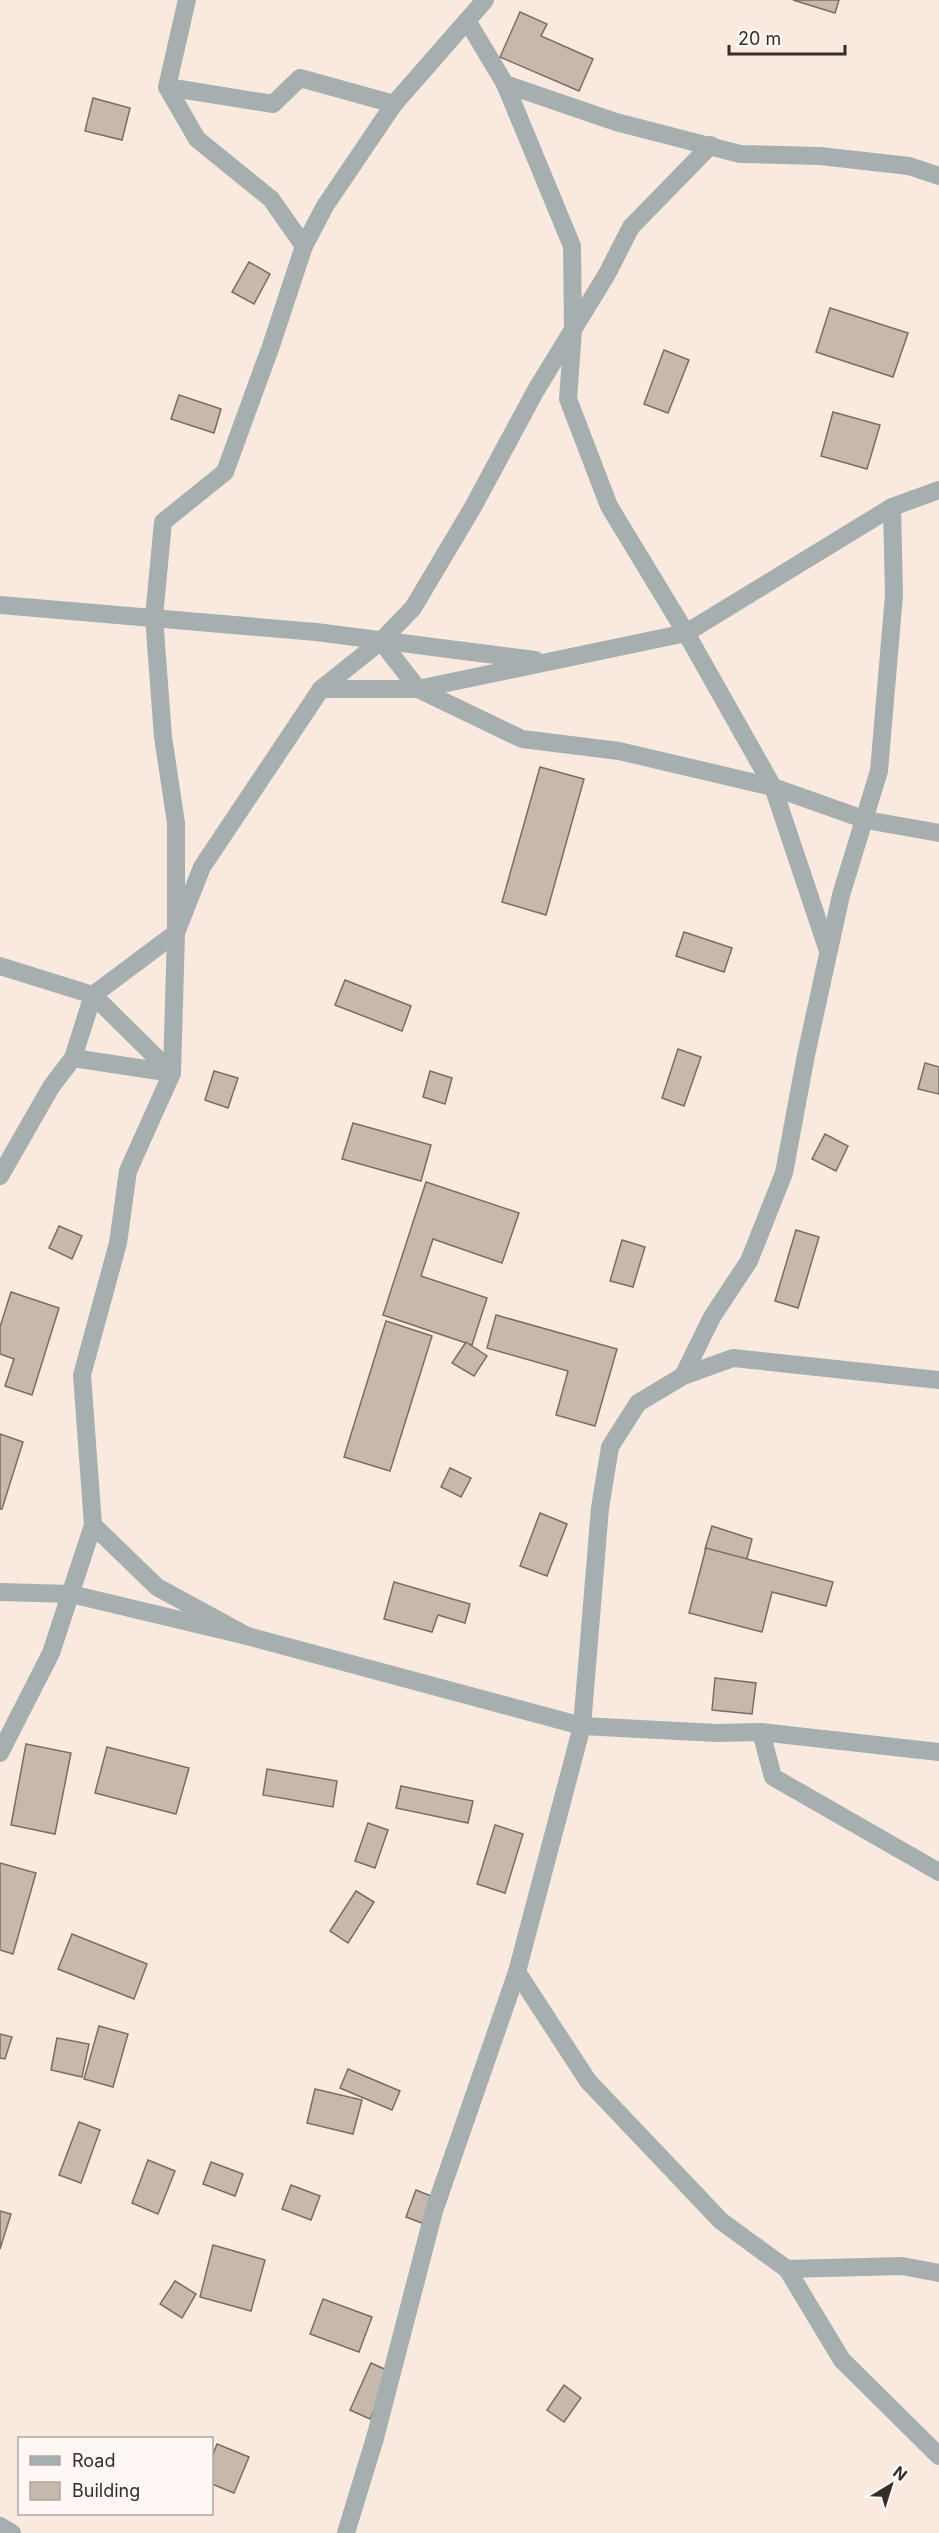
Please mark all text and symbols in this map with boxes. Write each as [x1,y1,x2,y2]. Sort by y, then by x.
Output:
scale bar [729,18,844,56]
text: 20 m [738,28,781,49]
legend [18,2437,213,2515]
text: Road [72,2450,115,2471]
north arrow [861,2455,921,2515]
text: N [889,2462,911,2485]
text: Building [72,2480,140,2501]

